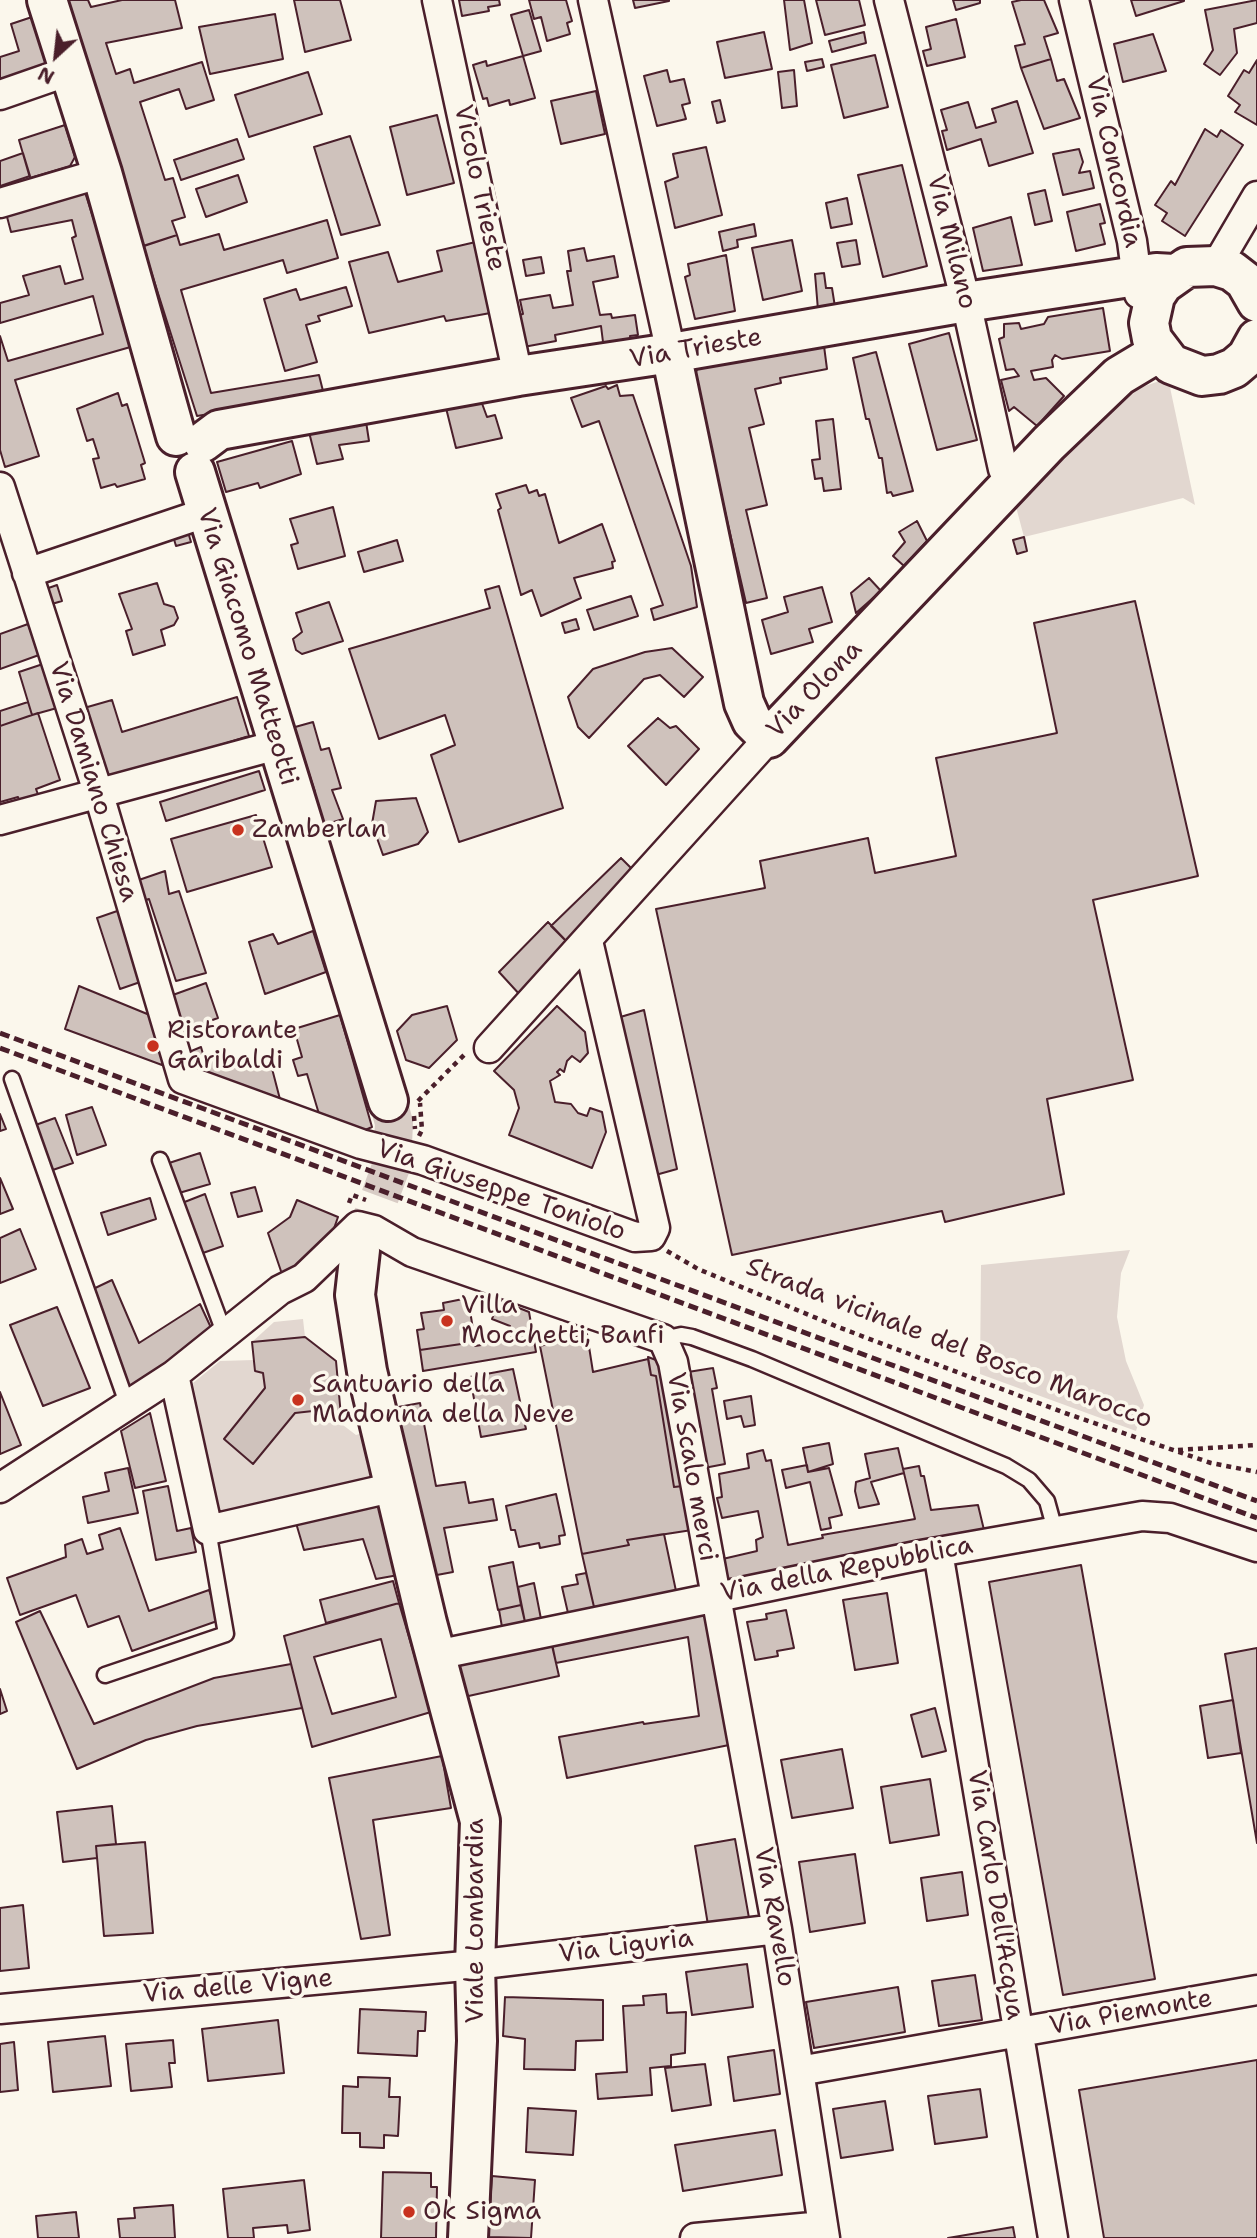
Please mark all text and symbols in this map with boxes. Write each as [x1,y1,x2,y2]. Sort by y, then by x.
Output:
north arrow [21,21,91,91]
text: N [34,61,59,90]
street label: Via Concordia [1078,73,1148,251]
street label: Vicolo Trieste [446,102,512,274]
street label: Via Milano [919,172,983,312]
street label: Via Trieste [627,322,765,376]
street label: Via Giacomo Matteotti [190,504,304,790]
street label: Via Olona [761,635,869,745]
street label: Via Damiano Chiesa [42,658,144,906]
place label: Zamberlan [252,814,387,846]
marker: Zamberlan [230,822,246,838]
place label: Ristorante Garibaldi [167,1015,298,1076]
marker: Ristorante Garibaldi [145,1038,161,1054]
street label: Via Giuseppe Toniolo [372,1134,630,1248]
street label: Strada vicinale del Bosco Marocco [741,1252,1157,1436]
place label: Villa Mocchetti, Banfi [461,1290,665,1352]
marker: Villa Mocchetti, Banfi [439,1313,455,1329]
place label: Santuario della Madonna della Neve [312,1369,575,1430]
street label: Via Scalo merci [659,1370,723,1564]
marker: Santuario della Madonna della Neve [290,1392,306,1408]
street label: Via della Repubblica [718,1530,976,1610]
street label: Via Carlo Dell'Acqua [960,1768,1030,2022]
street label: Viale Lombardia [460,1818,492,2024]
street label: Via Ravello [746,1845,802,1989]
street label: Via Liguria [557,1923,695,1971]
street label: Via delle Vigne [142,1963,334,2011]
street label: Via Piemonte [1047,1983,1215,2043]
place label: Ok Sigma [423,2196,541,2228]
marker: Ok Sigma [401,2204,417,2220]

